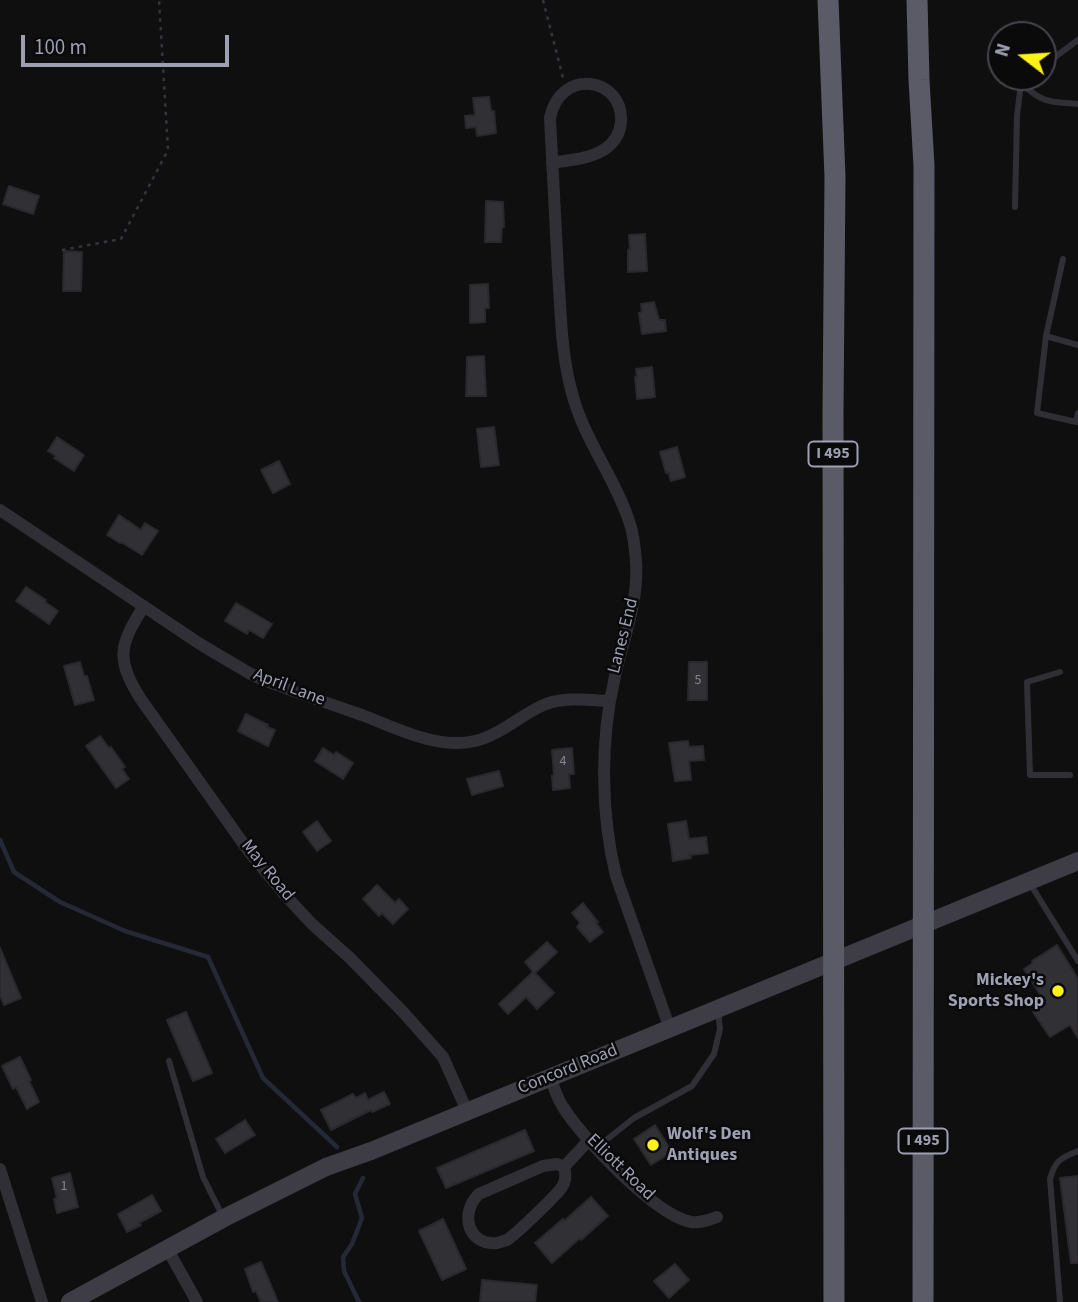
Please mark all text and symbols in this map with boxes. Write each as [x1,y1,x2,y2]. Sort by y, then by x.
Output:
scale bar [24,21,233,65]
north arrow [987,21,1057,91]
text: 100 m [34,32,87,62]
text: N [989,40,1018,60]
road number: I 495 [808,442,858,467]
street label: Lanes End [604,596,644,676]
street label: April Lane [250,664,328,712]
house number: 5 [695,673,701,689]
house number: 4 [560,754,566,770]
street label: May Road [236,836,298,906]
place label: Mickey's Sports Shop [948,970,1044,1012]
marker: Mickey's Sports Shop [1050,983,1066,999]
street label: Concord Road [515,1040,621,1100]
place label: Wolf's Den Antiques [667,1124,751,1166]
road number: I 495 [898,1128,948,1154]
street label: Elliott Road [581,1130,659,1206]
marker: Wolf's Den Antiques [645,1137,661,1153]
house number: 1 [61,1179,67,1195]

